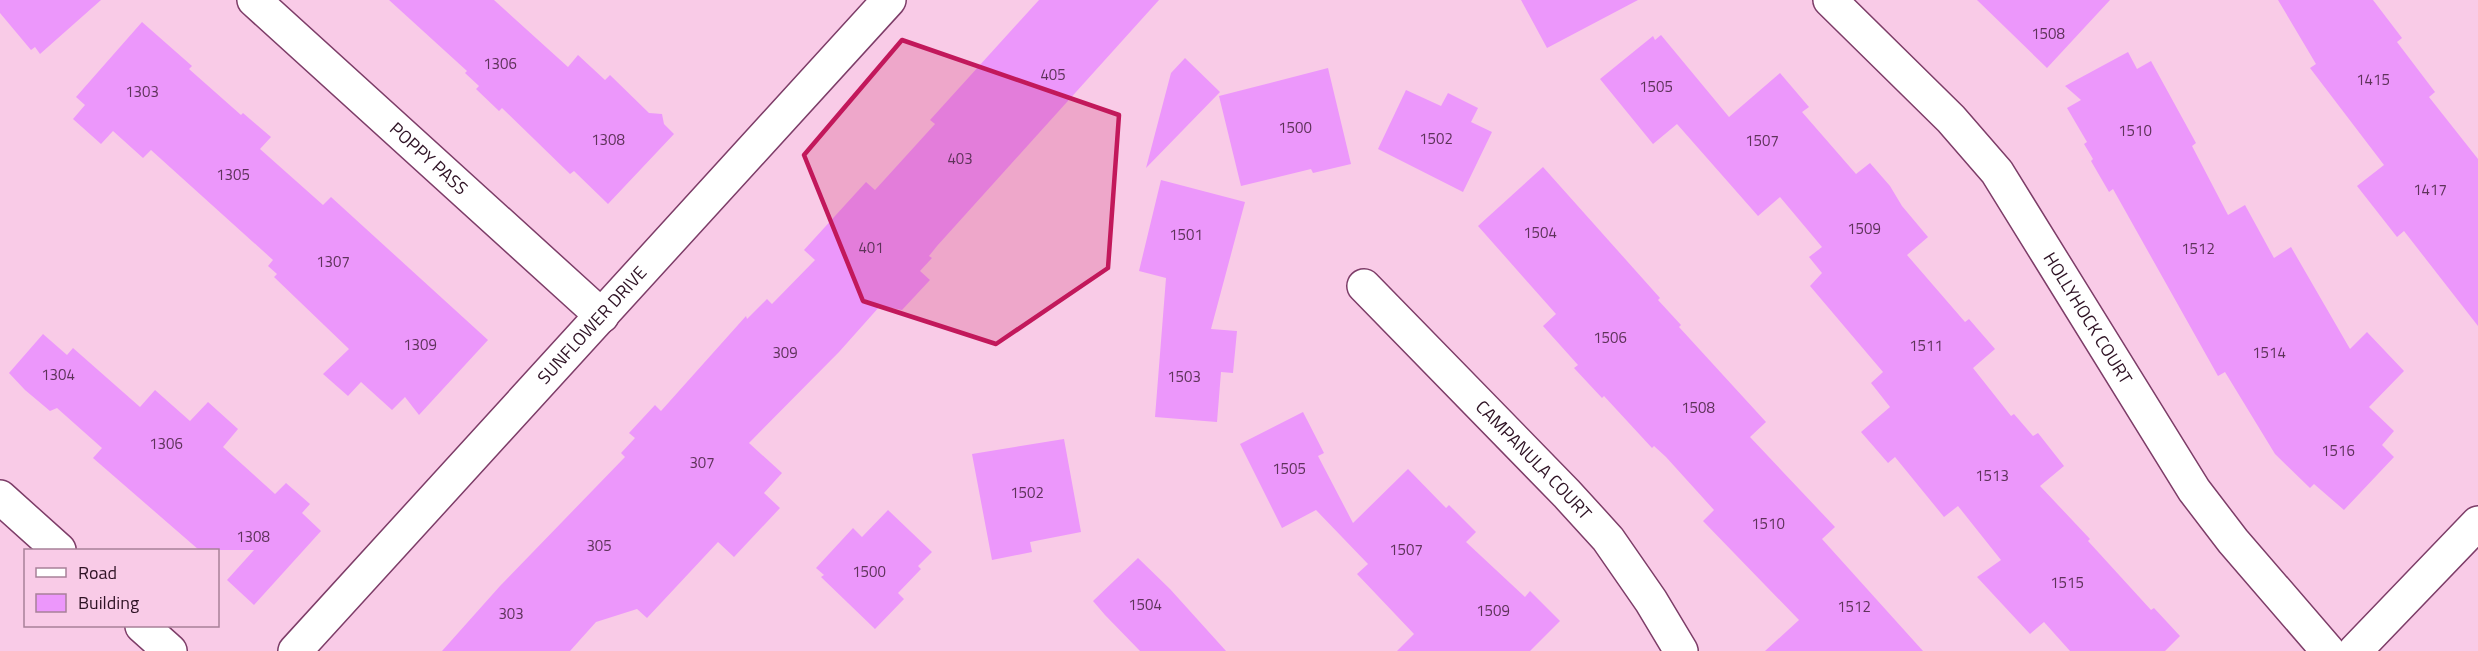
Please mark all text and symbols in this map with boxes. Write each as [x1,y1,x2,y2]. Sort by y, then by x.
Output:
house number: 1508 [2031,22,2065,45]
house number: 1306 [483,52,517,75]
house number: 405 [1040,63,1066,86]
house number: 1415 [2356,68,2390,91]
house number: 1505 [1639,75,1673,98]
house number: 1303 [125,80,159,103]
street label: POPPY PASS [384,116,474,201]
house number: 1500 [1278,116,1312,139]
house number: 1510 [2118,119,2152,142]
house number: 1502 [1419,127,1453,150]
house number: 1308 [591,128,625,151]
house number: 1507 [1745,129,1779,152]
house number: 403 [947,147,973,170]
house number: 1305 [216,163,250,186]
house number: 1417 [2413,178,2447,201]
house number: 1509 [1847,217,1881,240]
house number: 1504 [1523,221,1557,244]
house number: 1501 [1169,223,1203,246]
house number: 401 [858,236,884,259]
house number: 1512 [2181,237,2215,260]
street label: HOLLYHOCK COURT [2037,247,2140,390]
house number: 1307 [316,250,350,273]
street label: SUNFLOWER DRIVE [531,260,653,390]
house number: 1506 [1593,326,1627,349]
house number: 1309 [403,333,437,356]
house number: 1511 [1909,334,1943,357]
house number: 309 [772,341,798,364]
house number: 1514 [2252,341,2286,364]
house number: 1304 [41,363,75,386]
house number: 1503 [1167,365,1201,388]
street label: CAMPANULA COURT [1470,394,1599,526]
house number: 1508 [1681,396,1715,419]
house number: 1306 [149,432,183,455]
house number: 1516 [2321,439,2355,462]
house number: 307 [689,451,715,474]
house number: 1505 [1272,457,1306,480]
house number: 1513 [1975,464,2009,487]
house number: 1502 [1010,481,1044,504]
house number: 1510 [1751,512,1785,535]
house number: 1308 [236,525,270,548]
house number: 305 [586,534,612,557]
house number: 1507 [1389,538,1423,561]
legend [24,549,219,627]
text: Road [78,559,117,586]
house number: 1500 [852,560,886,583]
house number: 1515 [2050,571,2084,594]
text: Building [78,589,139,616]
house number: 1504 [1128,593,1162,616]
house number: 1512 [1837,595,1871,618]
house number: 1509 [1476,599,1510,622]
house number: 303 [498,602,524,625]

